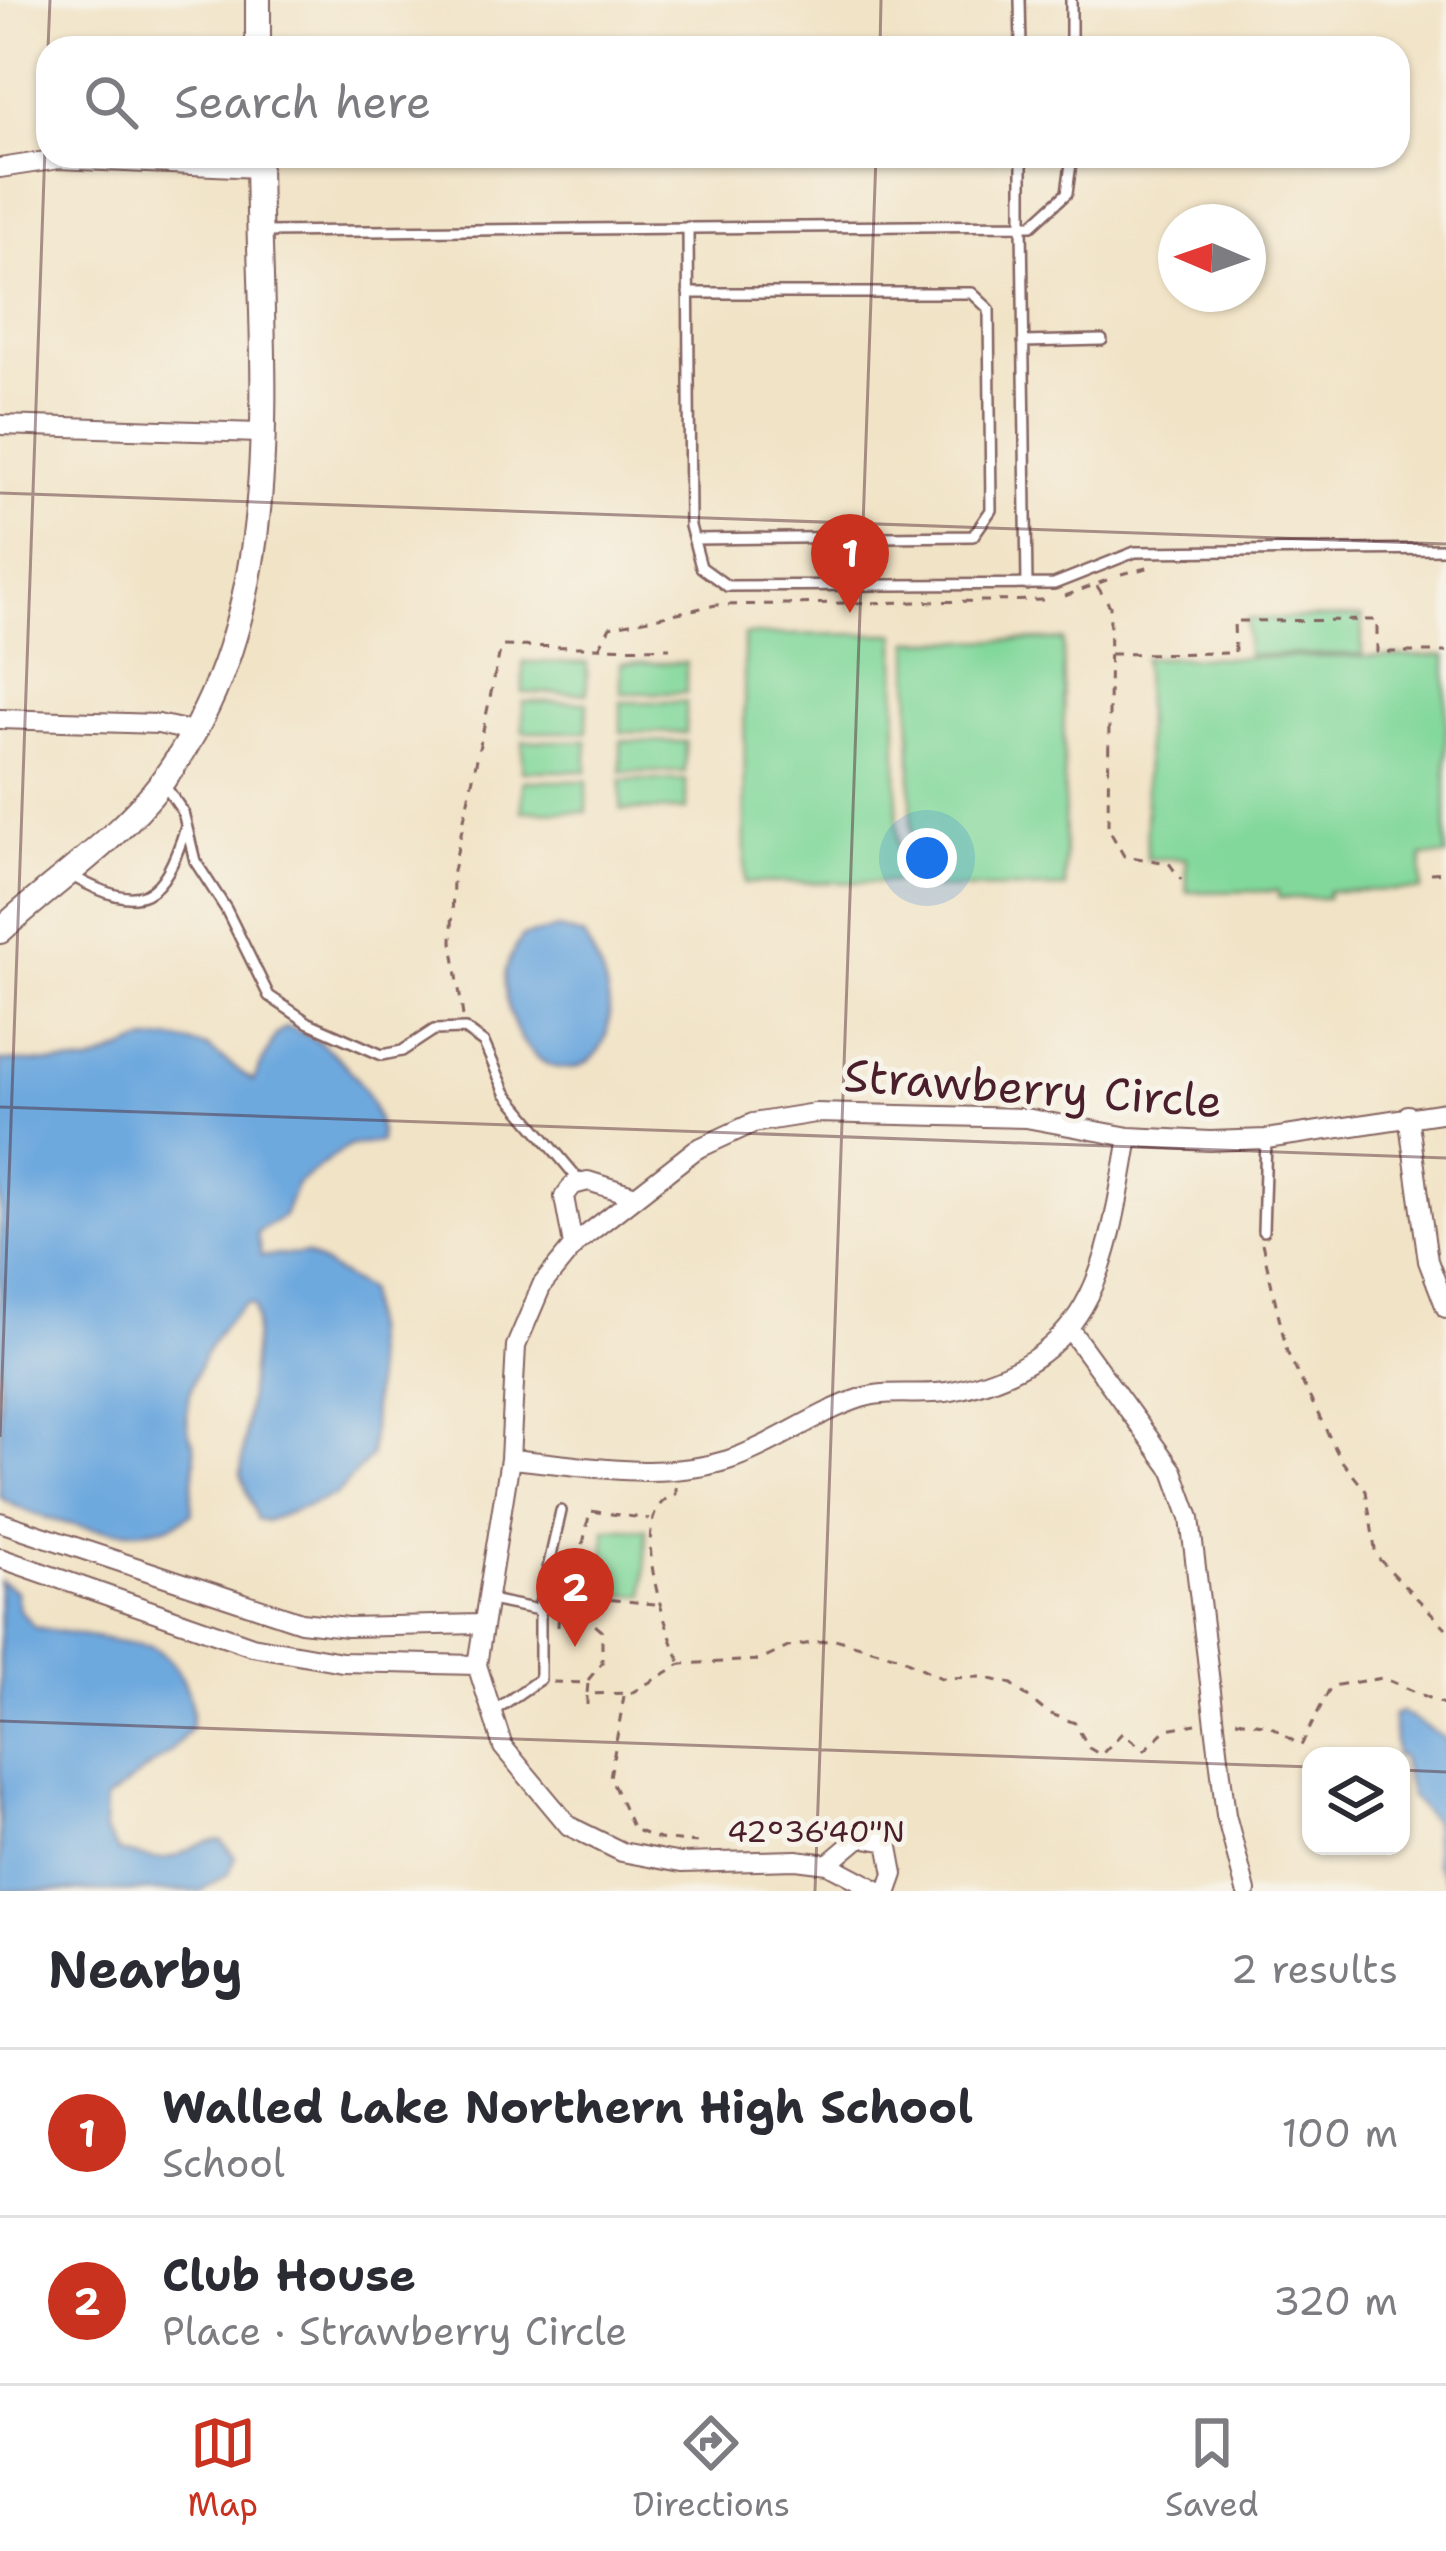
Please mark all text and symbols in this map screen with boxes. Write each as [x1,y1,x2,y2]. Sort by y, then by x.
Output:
search box [36,36,1410,168]
icon: search [78,69,144,135]
text: Search here [174,72,431,132]
north arrow [1158,204,1266,312]
pin: 1 [811,514,889,613]
your location [897,828,957,888]
street label: Strawberry Circle [842,1045,1224,1131]
pin: 2 [536,1548,614,1647]
map controls [1302,1747,1410,1855]
button: layers [1302,1747,1410,1855]
text: 42°36'40"N [727,1811,905,1852]
text: Nearby [48,1935,243,2003]
text: 2 results [1231,1943,1398,1995]
text: Walled Lake Northern High School [162,2077,973,2137]
text: 1 [78,2107,96,2159]
text: 100 m [1282,2107,1398,2159]
text: School [162,2137,285,2189]
text: Club House [162,2245,416,2305]
text: 2 [73,2275,101,2327]
text: 320 m [1273,2275,1398,2327]
text: Place · Strawberry Circle [162,2305,627,2357]
tab: Map [187,2410,258,2527]
tab: Directions [633,2410,790,2527]
tab: Saved [1165,2410,1259,2527]

